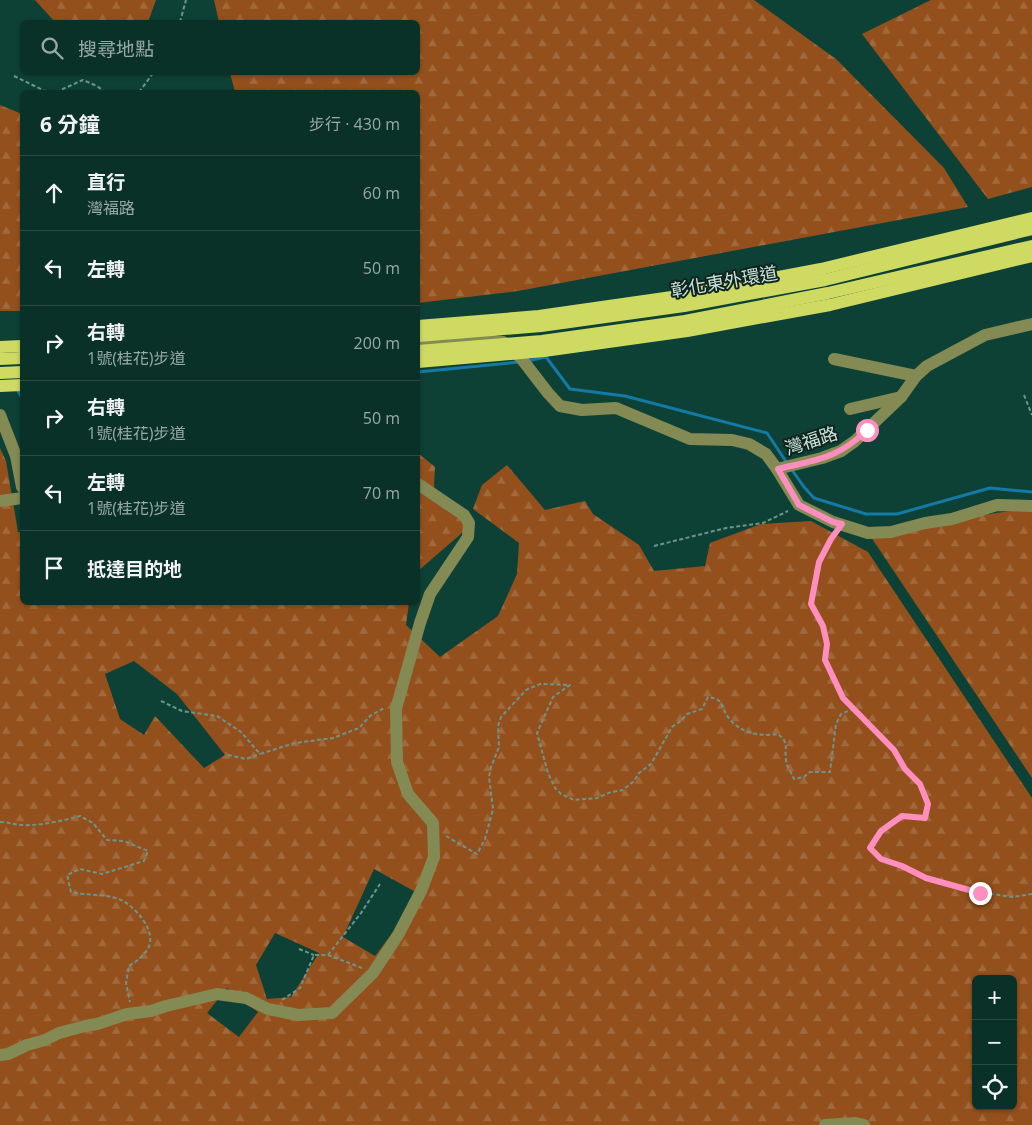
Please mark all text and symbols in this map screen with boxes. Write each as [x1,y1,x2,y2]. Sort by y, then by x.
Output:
search box [20,20,420,75]
icon: search [38,34,66,62]
text: 搜尋地點 [78,36,154,62]
text: 6 分鐘 [40,110,99,138]
text: 步行 · 430 m [309,113,400,135]
text: 直行 [87,169,125,195]
icon: ahead [40,179,68,207]
text: 60 m [363,182,400,204]
text: 灣福路 [87,197,135,219]
icon: left [40,254,68,282]
text: 左轉 [87,256,125,282]
text: 50 m [363,257,400,279]
street label: 彰化東外環道 [669,260,779,302]
text: 右轉 [87,319,125,345]
icon: right [40,329,68,357]
text: 200 m [354,332,400,354]
text: 1號(桂花)步道 [87,347,186,369]
text: 右轉 [87,394,125,420]
icon: right [40,404,68,432]
text: 50 m [363,407,400,429]
route start [856,419,879,442]
street label: 灣福路 [782,420,840,460]
text: 1號(桂花)步道 [87,422,186,444]
text: 左轉 [87,469,125,495]
icon: left [40,479,68,507]
text: 70 m [363,482,400,504]
text: 1號(桂花)步道 [87,497,186,519]
icon: arrive [40,554,68,582]
text: 抵達目的地 [87,556,182,582]
route end [969,882,992,905]
map controls [972,975,1017,1110]
button: + [972,975,1017,1020]
button: − [972,1020,1017,1065]
button: locate [972,1065,1017,1110]

